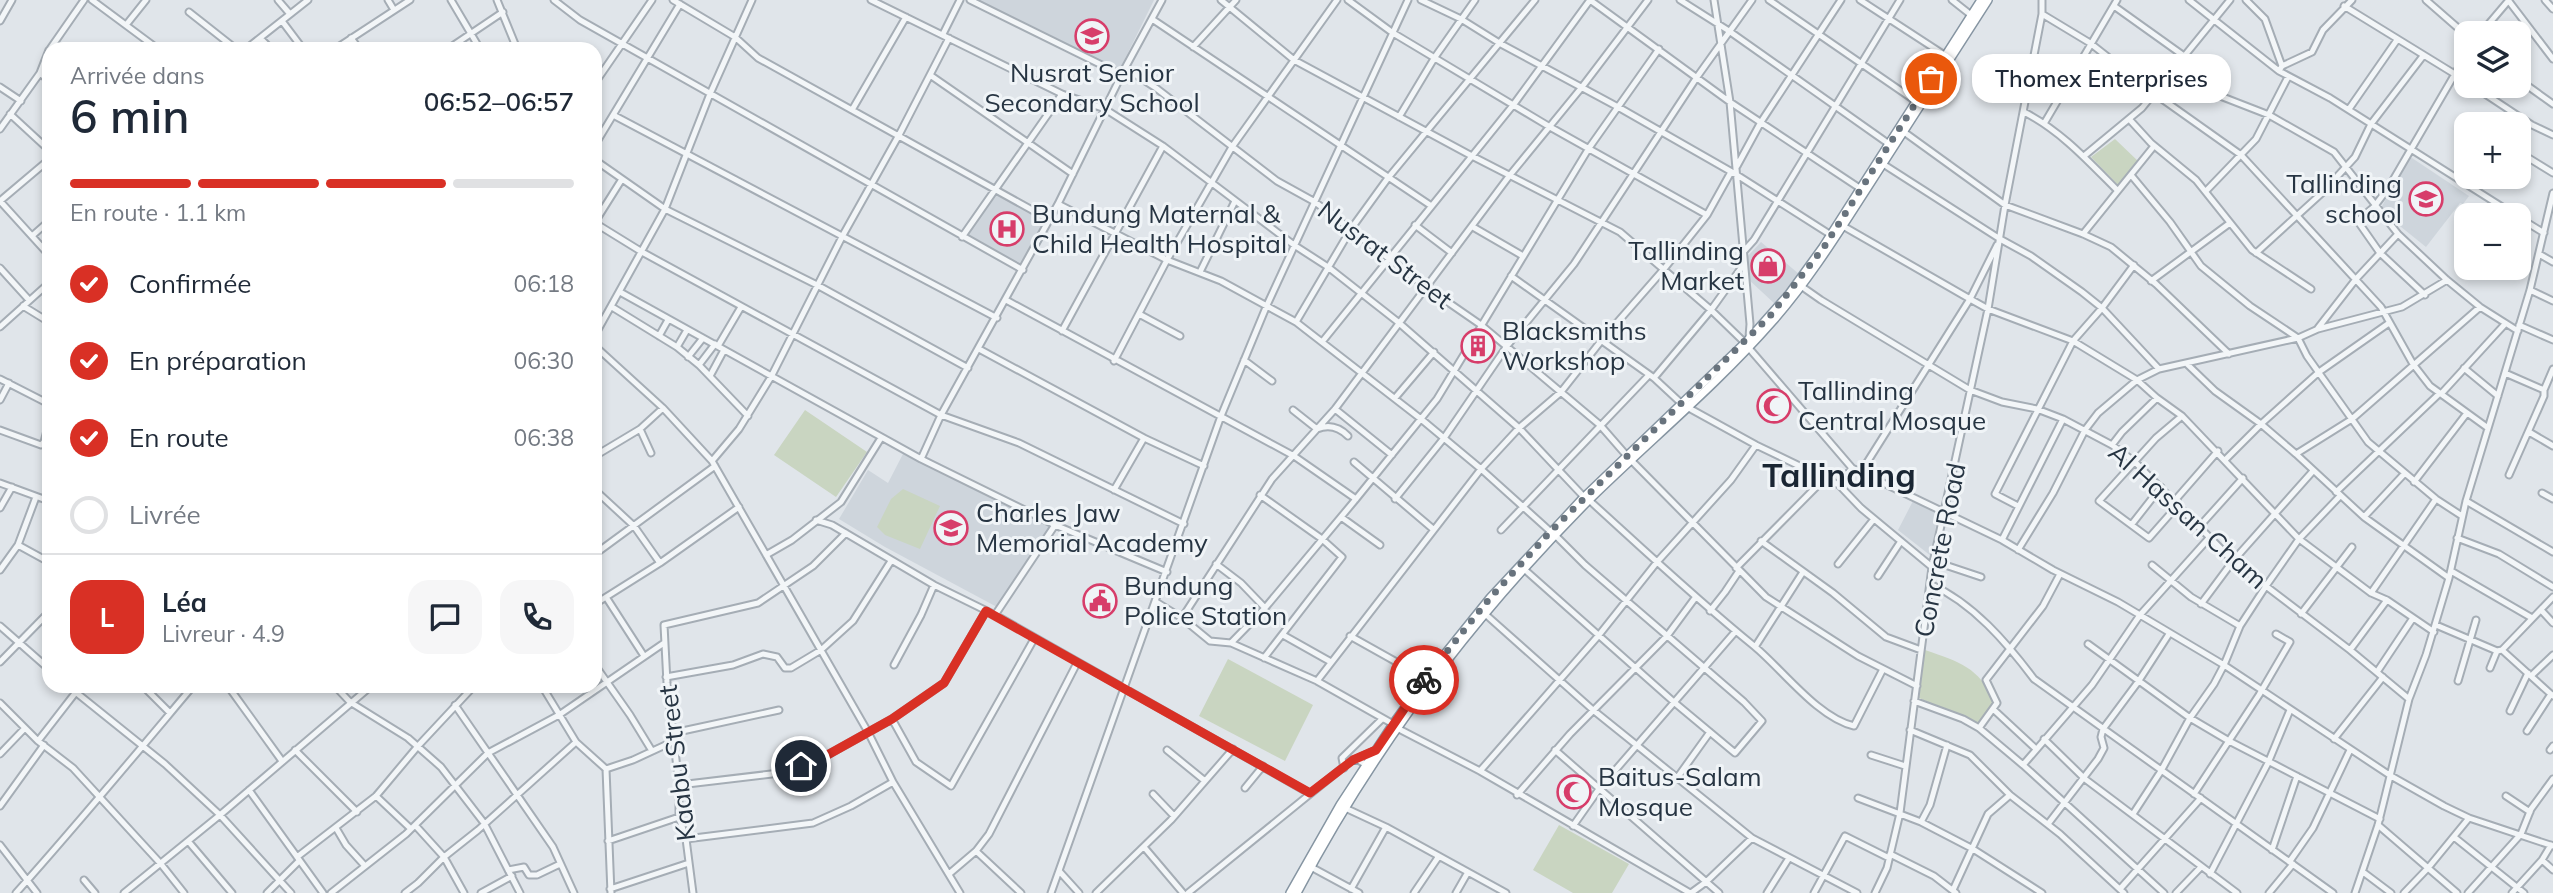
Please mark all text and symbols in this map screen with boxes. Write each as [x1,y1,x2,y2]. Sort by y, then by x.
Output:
school or university icon: Nusrat Senior Secondary School [1073,17,1111,55]
map controls [2454,21,2531,280]
button: layers [2454,21,2531,98]
pin [1901,49,1961,109]
callout: Thomex Enterprises [1973,55,2232,104]
place label: Nusrat Senior Secondary School [984,56,1200,119]
icon: bag [1912,60,1950,98]
text: Arrivée dans [70,61,205,90]
text: Thomex Enterprises [1995,64,2208,93]
text: 06:52–06:57 [424,85,574,118]
text: 6 min [70,87,189,145]
button: + [2454,112,2531,189]
place label: Tallinding school [2286,167,2402,230]
school or university icon: Tallinding school [2407,180,2445,218]
street label: Nusrat Street [1311,193,1459,316]
place label: Bundung Maternal & Child Health Hospital [1032,197,1287,260]
text: En route · 1.1 km [70,198,246,227]
button: − [2454,203,2531,280]
hospital icon: Bundung Maternal & Child Health Hospital [988,210,1026,248]
place label: Tallinding Market [1628,234,1744,297]
shop icon: Tallinding Market [1749,247,1787,285]
icon: check [70,265,108,303]
text: Confirmée [129,267,251,300]
text: 06:18 [514,269,574,298]
place label: Blacksmiths Workshop [1502,314,1647,377]
building icon: Blacksmiths Workshop [1459,327,1497,365]
icon: check [70,342,108,380]
text: En préparation [129,344,307,377]
text: 06:30 [514,346,574,375]
place label: Tallinding Central Mosque [1798,374,1986,437]
mosque icon: Tallinding Central Mosque [1755,387,1793,425]
icon: check [70,419,108,457]
text: En route [129,421,229,454]
text: 06:38 [514,423,574,452]
street label: Al Hassan Cham [2102,436,2275,596]
district label: Tallinding [1762,454,1916,495]
street label: Concrete Road [1906,460,1973,640]
place label: Charles Jaw Memorial Academy [976,496,1208,559]
text: Livrée [129,498,201,531]
school or university icon: Charles Jaw Memorial Academy [932,509,970,547]
place label: Bundung Police Station [1124,569,1287,632]
button: chat [408,580,482,654]
button: phone [500,580,574,654]
public building icon: Bundung Police Station [1081,582,1119,620]
text: Léa [162,586,207,619]
text: L [100,601,114,634]
text: Livreur · 4.9 [162,619,285,648]
courier [1389,645,1459,715]
icon: bike [1405,661,1443,699]
street label: Kaabu Street [651,683,702,843]
pin [771,736,831,796]
icon: home [782,747,820,785]
place label: Baitus-Salam Mosque [1598,760,1762,823]
mosque icon: Baitus-Salam Mosque [1555,773,1593,811]

